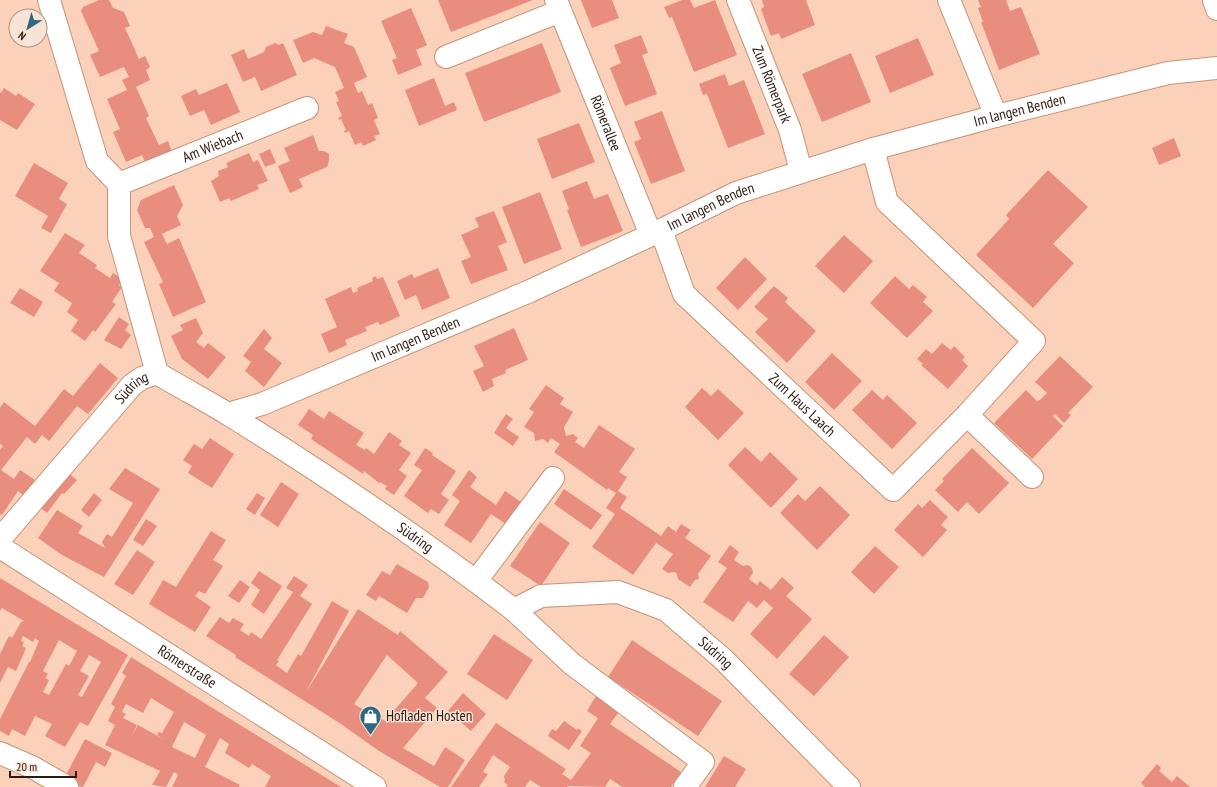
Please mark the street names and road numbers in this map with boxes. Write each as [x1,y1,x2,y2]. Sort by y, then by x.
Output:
street label: Zum Römerpark [748,43,796,126]
street label: Im langen Benden [971,89,1067,131]
street label: Römerallee [587,92,626,154]
street label: Am Wiebach [179,125,246,166]
street label: Im langen Benden [664,178,757,235]
street label: Im langen Benden [368,312,462,366]
street label: Südring [110,367,150,407]
street label: Zum Haus Laach [765,369,840,440]
street label: Südring [394,518,437,556]
street label: Südring [695,632,737,673]
street label: Römerstraße [154,640,220,692]

